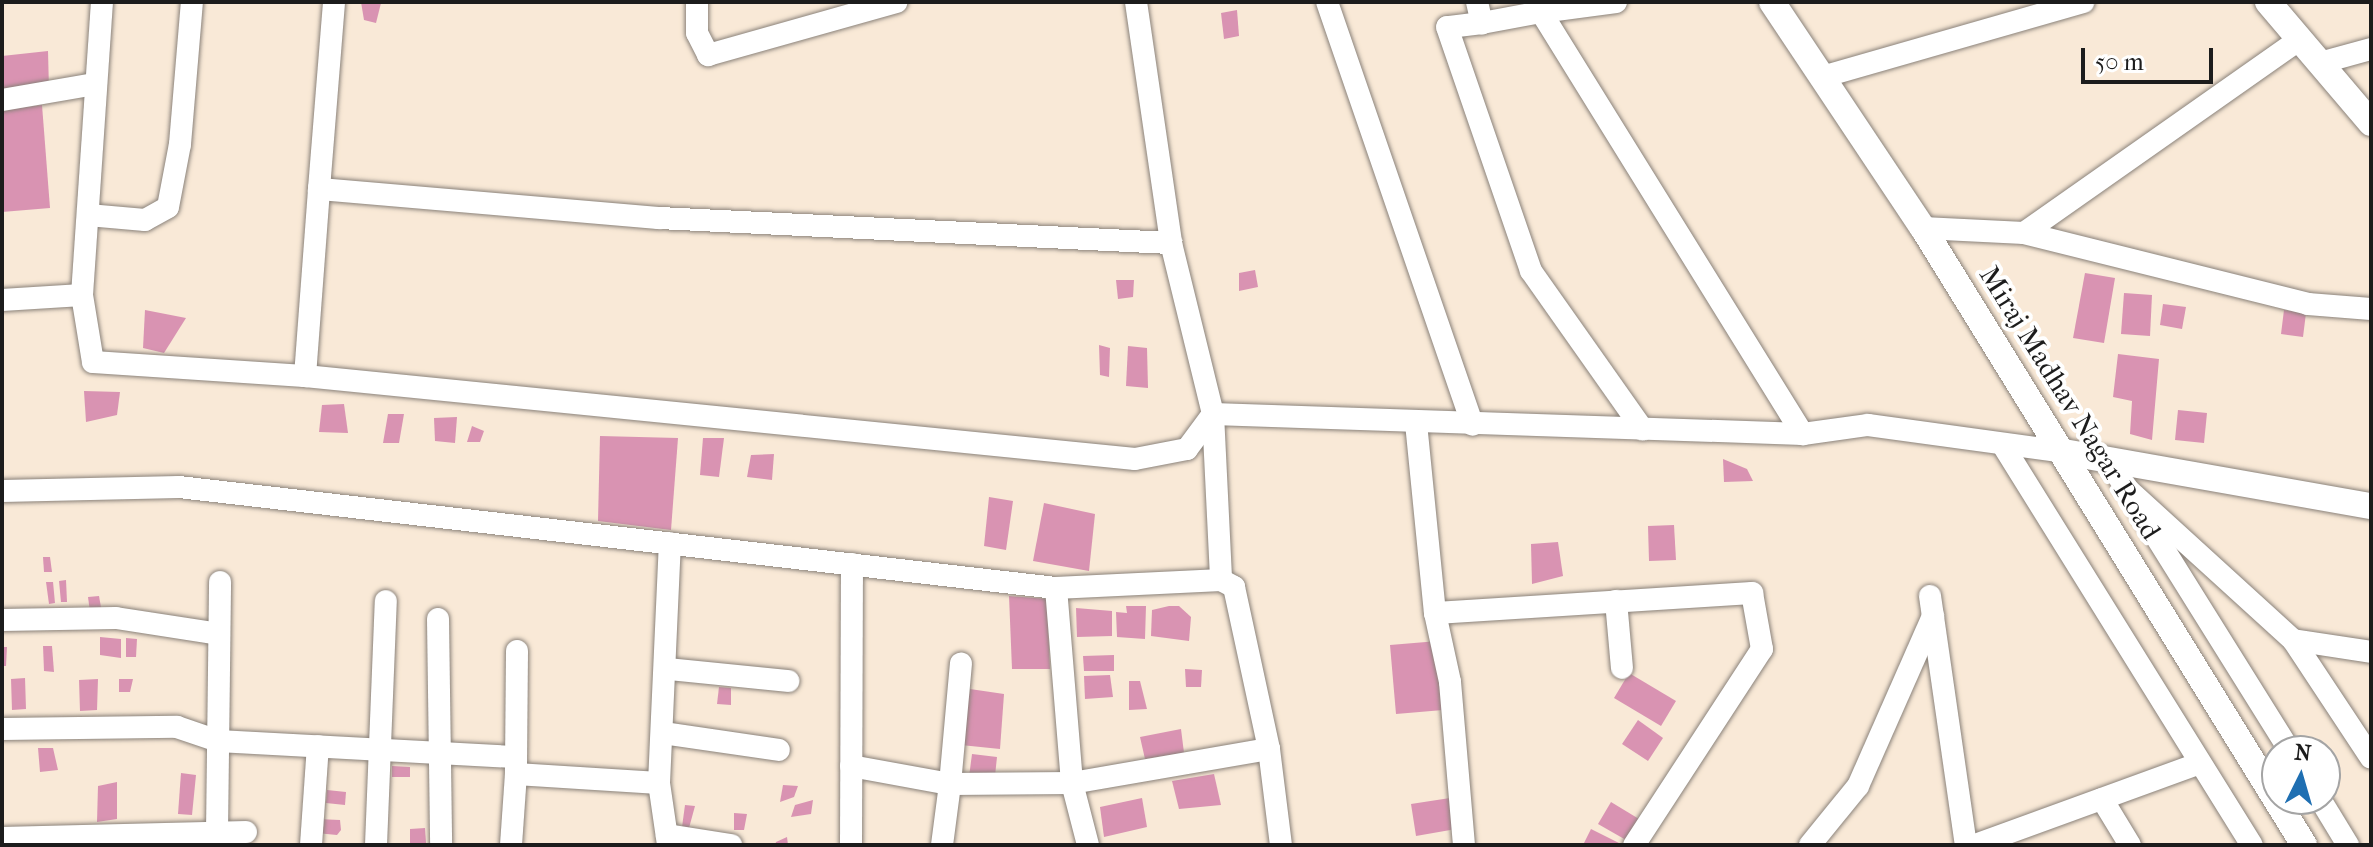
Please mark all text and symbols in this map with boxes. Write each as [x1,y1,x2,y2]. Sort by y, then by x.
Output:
scale bar [2085,32,2217,82]
text: 50 m [2095,48,2144,76]
street label: Miraj Madhav Nagar Road [1972,260,2168,546]
north arrow [2261,735,2341,815]
text: N [2293,739,2312,767]

